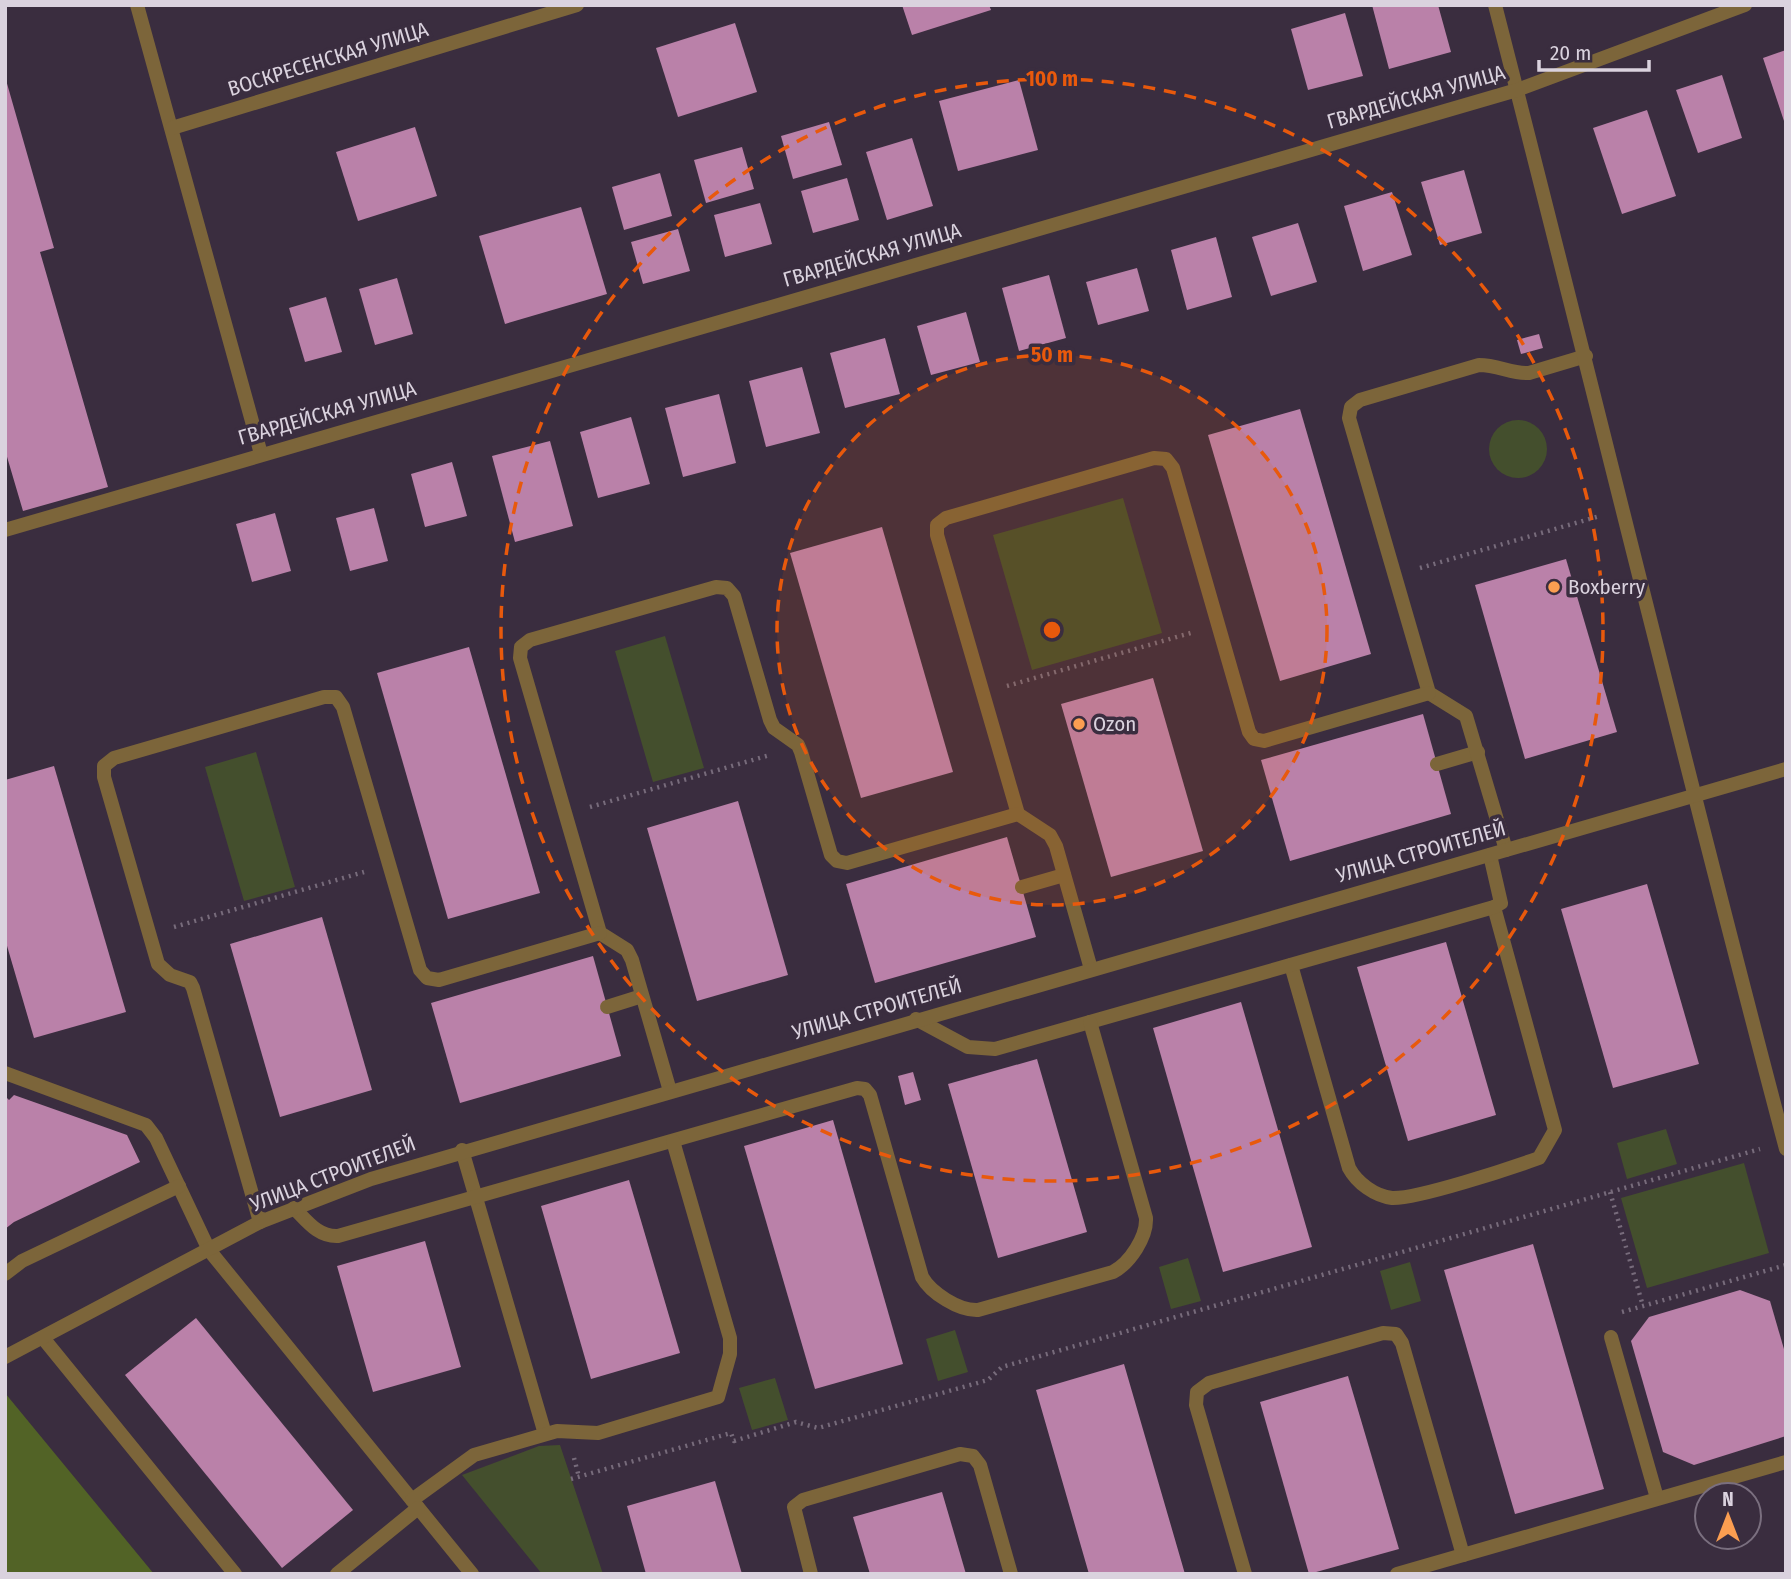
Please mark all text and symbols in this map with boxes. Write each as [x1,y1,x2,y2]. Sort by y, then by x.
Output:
street label: ВОСКРЕСЕНСКАЯ УЛИЦА [225,16,431,102]
scale bar [1539,28,1649,72]
text: 20 m [1550,40,1591,66]
street label: ГВАРДЕЙСКАЯ УЛИЦА [1324,59,1508,135]
text: 100 m [1026,66,1078,92]
street label: ГВАРДЕЙСКАЯ УЛИЦА [780,217,964,293]
text: 50 m [1031,342,1073,368]
street label: ГВАРДЕЙСКАЯ УЛИЦА [235,375,419,451]
place label: Boxberry [1568,574,1646,600]
marker: Boxberry [1546,579,1562,595]
centre of rings [1040,618,1064,642]
place label: Ozon [1093,711,1136,737]
marker: Ozon [1071,716,1087,732]
street label: УЛИЦА СТРОИТЕЛЕЙ [1332,815,1509,889]
street label: УЛИЦА СТРОИТЕЛЕЙ [788,972,965,1046]
street label: УЛИЦА СТРОИТЕЛЕЙ [246,1130,419,1218]
north arrow [1693,1481,1763,1551]
text: N [1722,1488,1734,1511]

